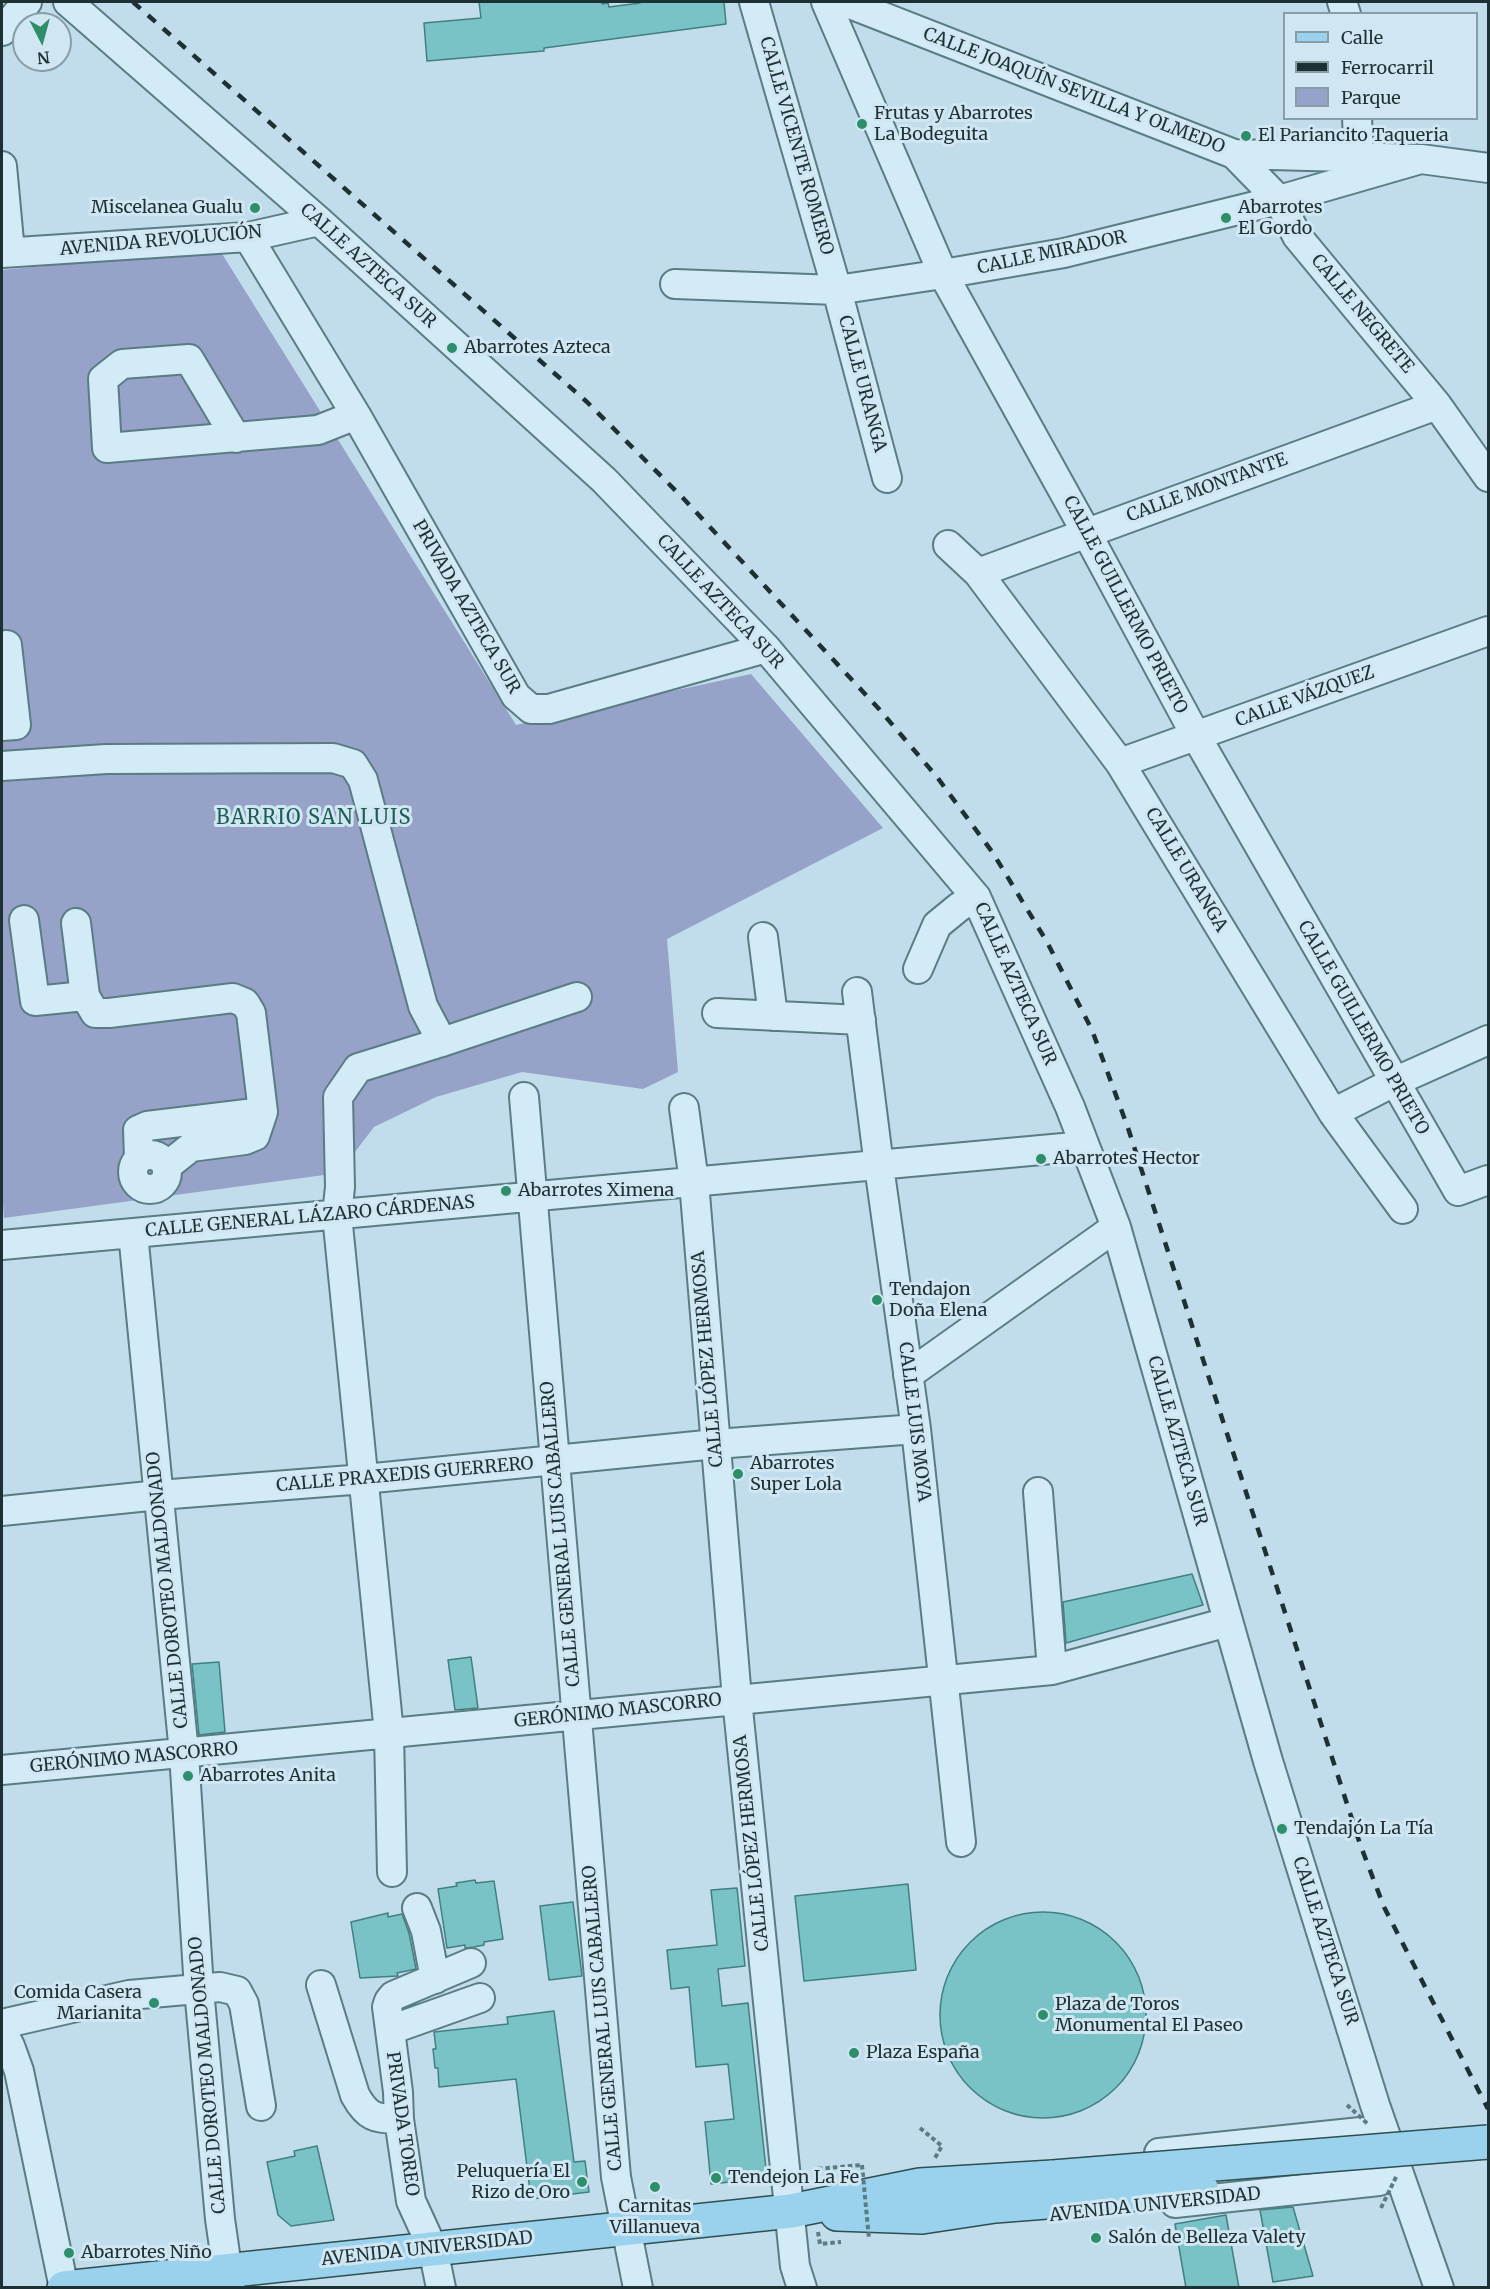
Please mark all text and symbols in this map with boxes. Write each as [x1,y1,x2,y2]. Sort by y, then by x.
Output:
north arrow [12,12,72,72]
legend [1283,12,1478,120]
street label: CALLE JOAQUÍN SEVILLA Y OLMEDO [920,23,1228,159]
text: Calle [1341,26,1383,49]
street label: CALLE VICENTE ROMERO [754,34,838,258]
text: N [36,47,51,69]
text: Ferrocarril [1341,56,1434,79]
text: Parque [1341,86,1401,109]
place label: Frutas y Abarrotes La Bodeguita [874,103,1033,146]
marker: Frutas y Abarrotes La Bodeguita [855,117,869,131]
place label: El Pariancito Taqueria [1258,125,1449,147]
marker: El Pariancito Taqueria [1239,129,1253,143]
place label: Miscelanea Gualu [91,197,243,219]
place label: Abarrotes El Gordo [1238,197,1323,240]
street label: CALLE AZTECA SUR [295,199,441,333]
marker: Miscelanea Gualu [248,201,262,215]
marker: Abarrotes El Gordo [1219,211,1233,225]
street label: AVENIDA REVOLUCIÓN [59,221,263,261]
street label: CALLE MIRADOR [975,227,1129,279]
street label: CALLE NEGRETE [1306,250,1418,378]
street label: CALLE URANGA [833,313,891,455]
place label: Abarrotes Azteca [464,337,611,359]
marker: Abarrotes Azteca [445,341,459,355]
street label: CALLE MONTANTE [1124,449,1290,527]
street label: CALLE GUILLERMO PRIETO [1058,492,1192,718]
street label: PRIVADA AZTECA SUR [407,516,525,698]
street label: CALLE AZTECA SUR [652,530,788,674]
street label: CALLE VÁZQUEZ [1233,662,1377,732]
street label: CALLE URANGA [1140,804,1232,936]
district label: BARRIO SAN LUIS [216,806,412,830]
street label: CALLE AZTECA SUR [969,899,1061,1069]
street label: CALLE GUILLERMO PRIETO [1293,917,1433,1139]
place label: Abarrotes Hector [1053,1148,1200,1170]
marker: Abarrotes Hector [1034,1152,1048,1166]
place label: Abarrotes Ximena [518,1180,674,1202]
marker: Abarrotes Ximena [499,1184,513,1198]
street label: CALLE GENERAL LÁZARO CÁRDENAS [144,1192,476,1242]
street label: CALLE LÓPEZ HERMOSA [688,1250,728,1468]
place label: Tendajon Doña Elena [889,1279,987,1322]
marker: Tendajon Doña Elena [870,1293,884,1307]
street label: CALLE LUIS MOYA [893,1341,935,1503]
street label: CALLE AZTECA SUR [1142,1354,1212,1528]
street label: CALLE GENERAL LUIS CABALLERO [537,1380,585,1688]
street label: CALLE DOROTEO MALDONADO [143,1451,193,1729]
street label: CALLE PRAXEDIS GUERRERO [275,1453,535,1497]
place label: Abarrotes Super Lola [750,1453,842,1496]
marker: Abarrotes Super Lola [731,1467,745,1481]
street label: GERÓNIMO MASCORRO [513,1689,723,1733]
street label: CALLE LÓPEZ HERMOSA [730,1734,774,1952]
street label: GERÓNIMO MASCORRO [29,1738,239,1778]
place label: Abarrotes Anita [200,1765,336,1787]
marker: Abarrotes Anita [181,1769,195,1783]
place label: Tendajón La Tía [1294,1818,1433,1840]
marker: Tendajón La Tía [1275,1822,1289,1836]
street label: CALLE AZTECA SUR [1288,1854,1362,2028]
street label: CALLE GENERAL LUIS CABALLERO [579,1864,627,2172]
street label: CALLE DOROTEO MALDONADO [185,1935,231,2215]
place label: Comida Casera Marianita [14,1982,142,2024]
place label: Plaza de Toros Monumental El Paseo [1055,1994,1243,2036]
marker: Comida Casera Marianita [147,1996,161,2010]
marker: Plaza de Toros Monumental El Paseo [1036,2008,1050,2022]
place label: Plaza España [866,2042,980,2064]
marker: Plaza España [847,2046,861,2060]
street label: PRIVADA TOREO [381,2050,423,2198]
place label: Peluquería El Rizo de Oro [457,2161,570,2204]
place label: Tendejon La Fe [728,2167,859,2189]
marker: Tendejon La Fe [709,2171,723,2185]
marker: Peluquería El Rizo de Oro [575,2175,589,2189]
marker: Carnitas Villanueva [648,2180,662,2194]
street label: AVENIDA UNIVERSIDAD [1048,2183,1262,2227]
place label: Carnitas Villanueva [610,2196,700,2238]
street label: AVENIDA UNIVERSIDAD [320,2227,534,2271]
place label: Salón de Belleza Valety [1108,2227,1306,2249]
marker: Salón de Belleza Valety [1089,2231,1103,2245]
place label: Abarrotes Niño [81,2242,212,2264]
marker: Abarrotes Niño [62,2246,76,2260]

